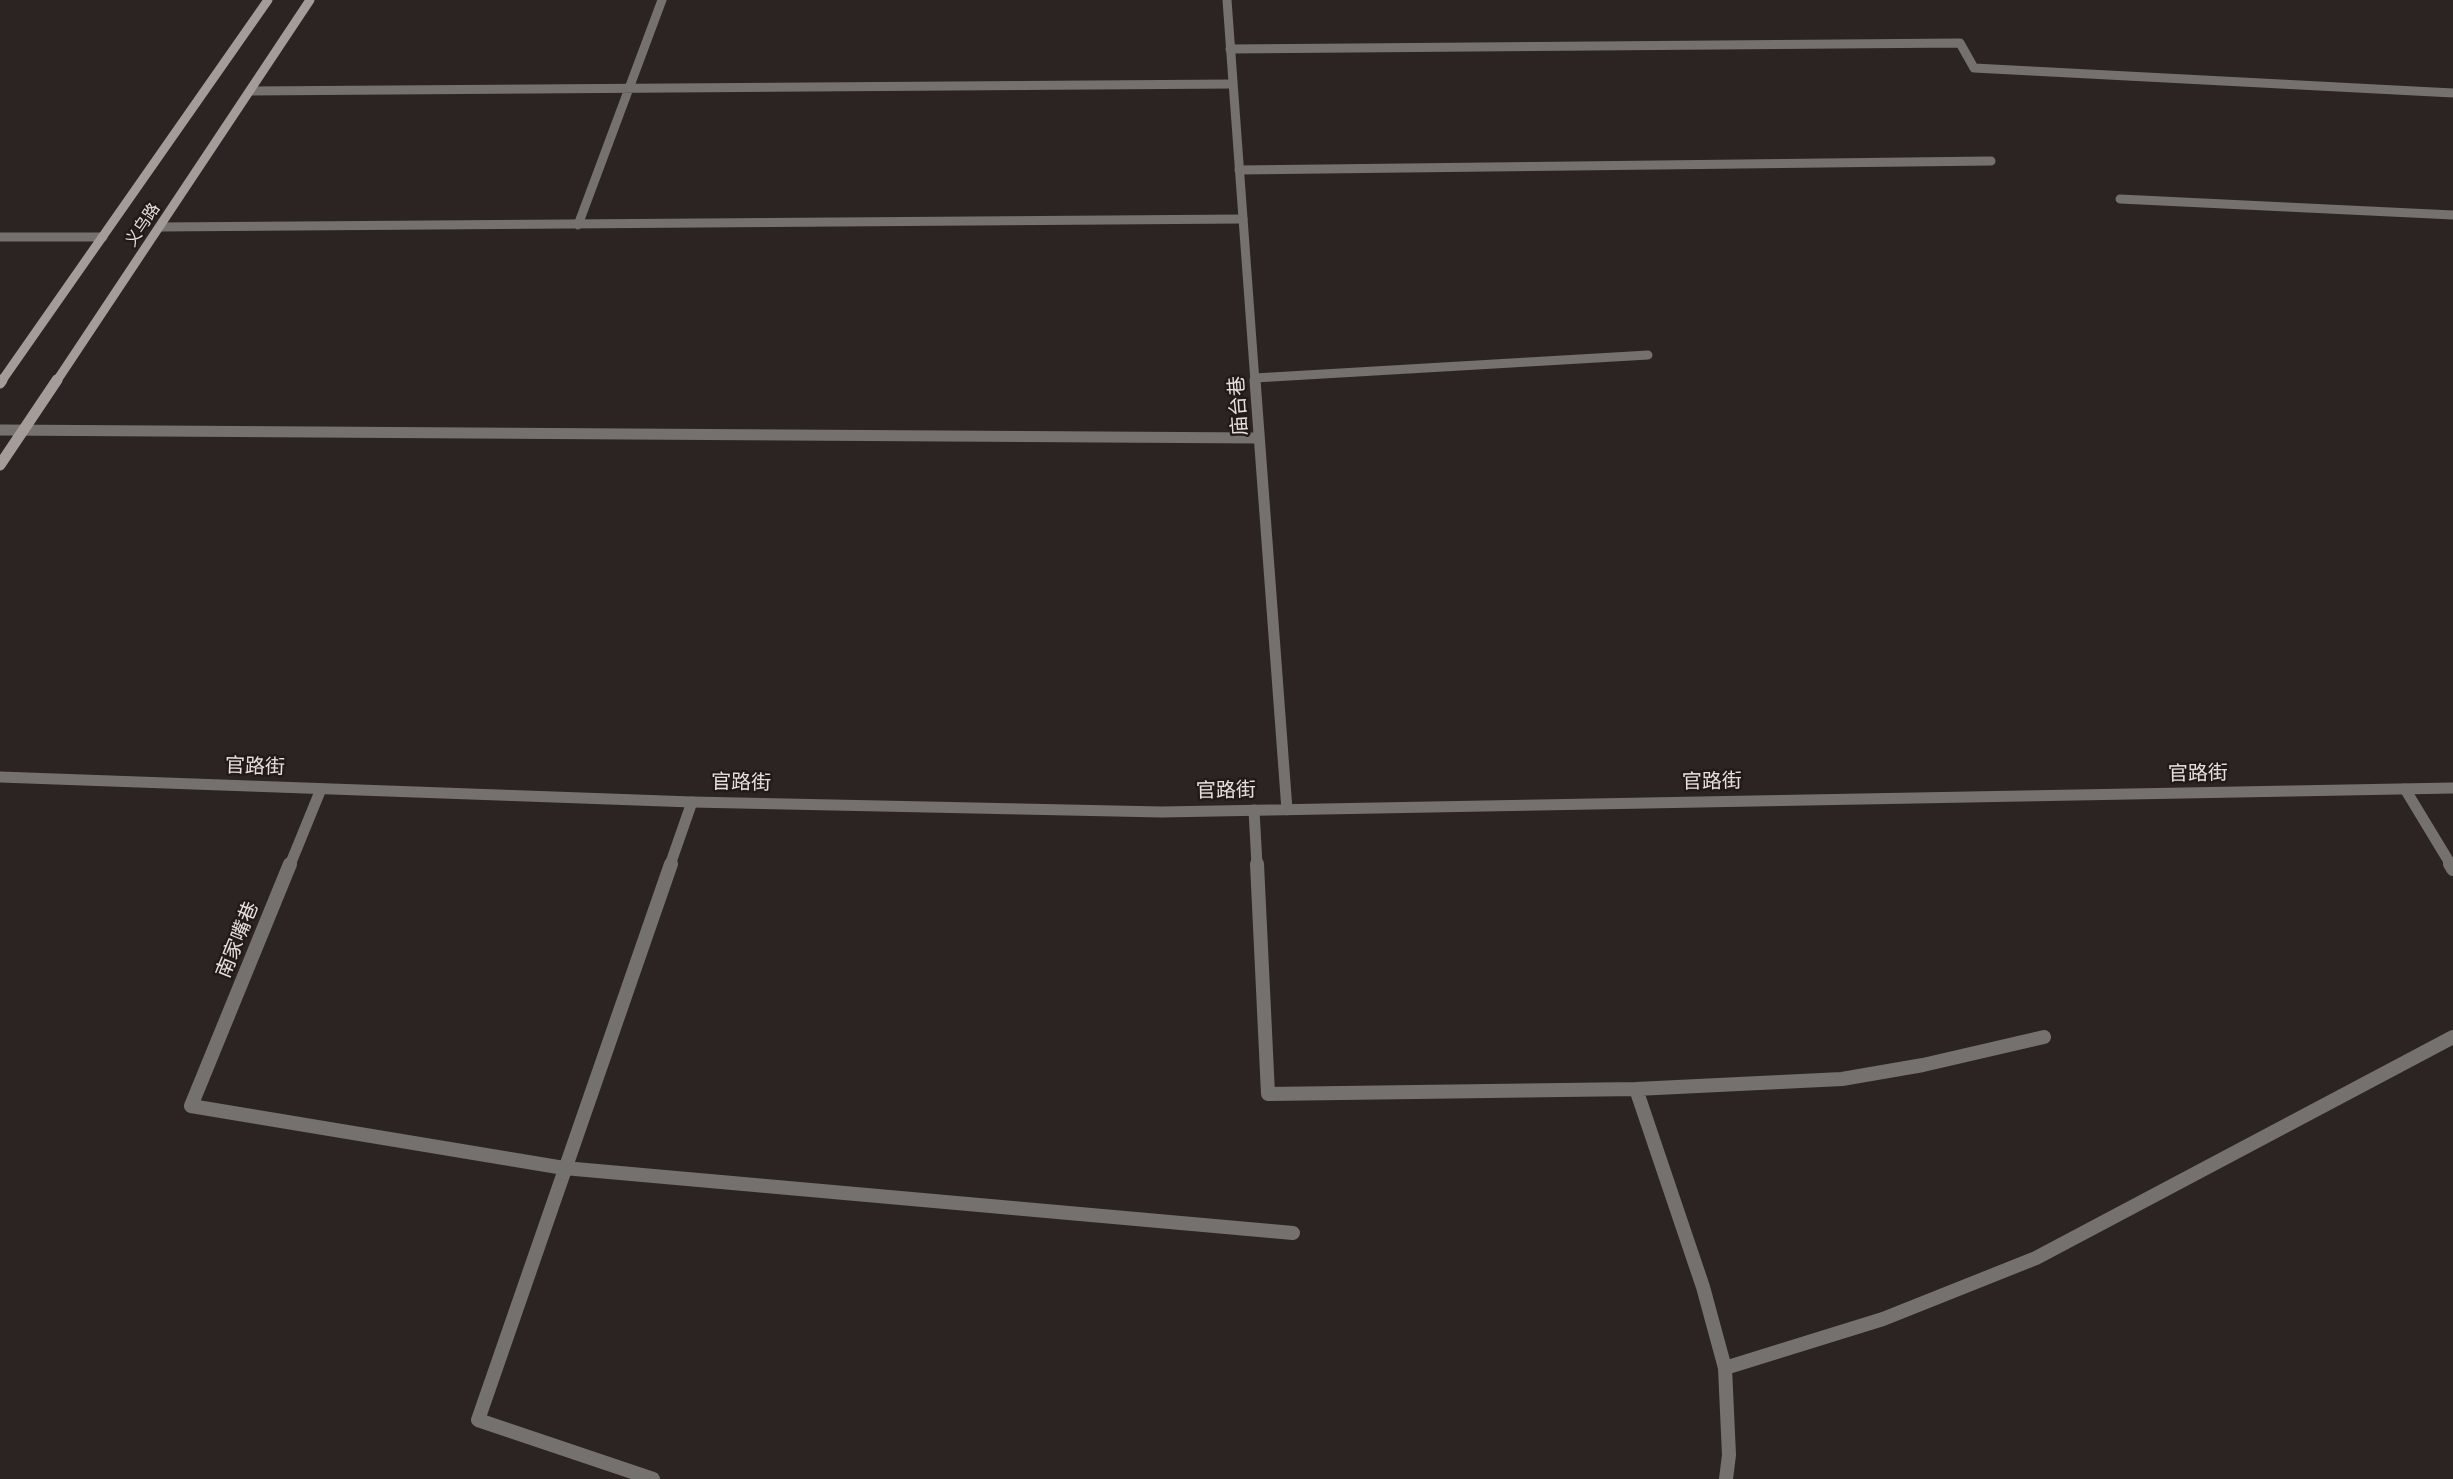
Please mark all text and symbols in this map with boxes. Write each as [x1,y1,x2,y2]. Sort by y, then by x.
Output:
street label: 义乌路 [122,200,164,250]
street label: 庙台巷 [1225,375,1253,437]
street label: 官路街 [225,754,285,780]
street label: 官路街 [2168,761,2228,787]
street label: 官路街 [1682,769,1742,795]
street label: 官路街 [711,770,771,796]
street label: 官路街 [1196,778,1256,804]
street label: 南家嘴巷 [212,898,264,982]

